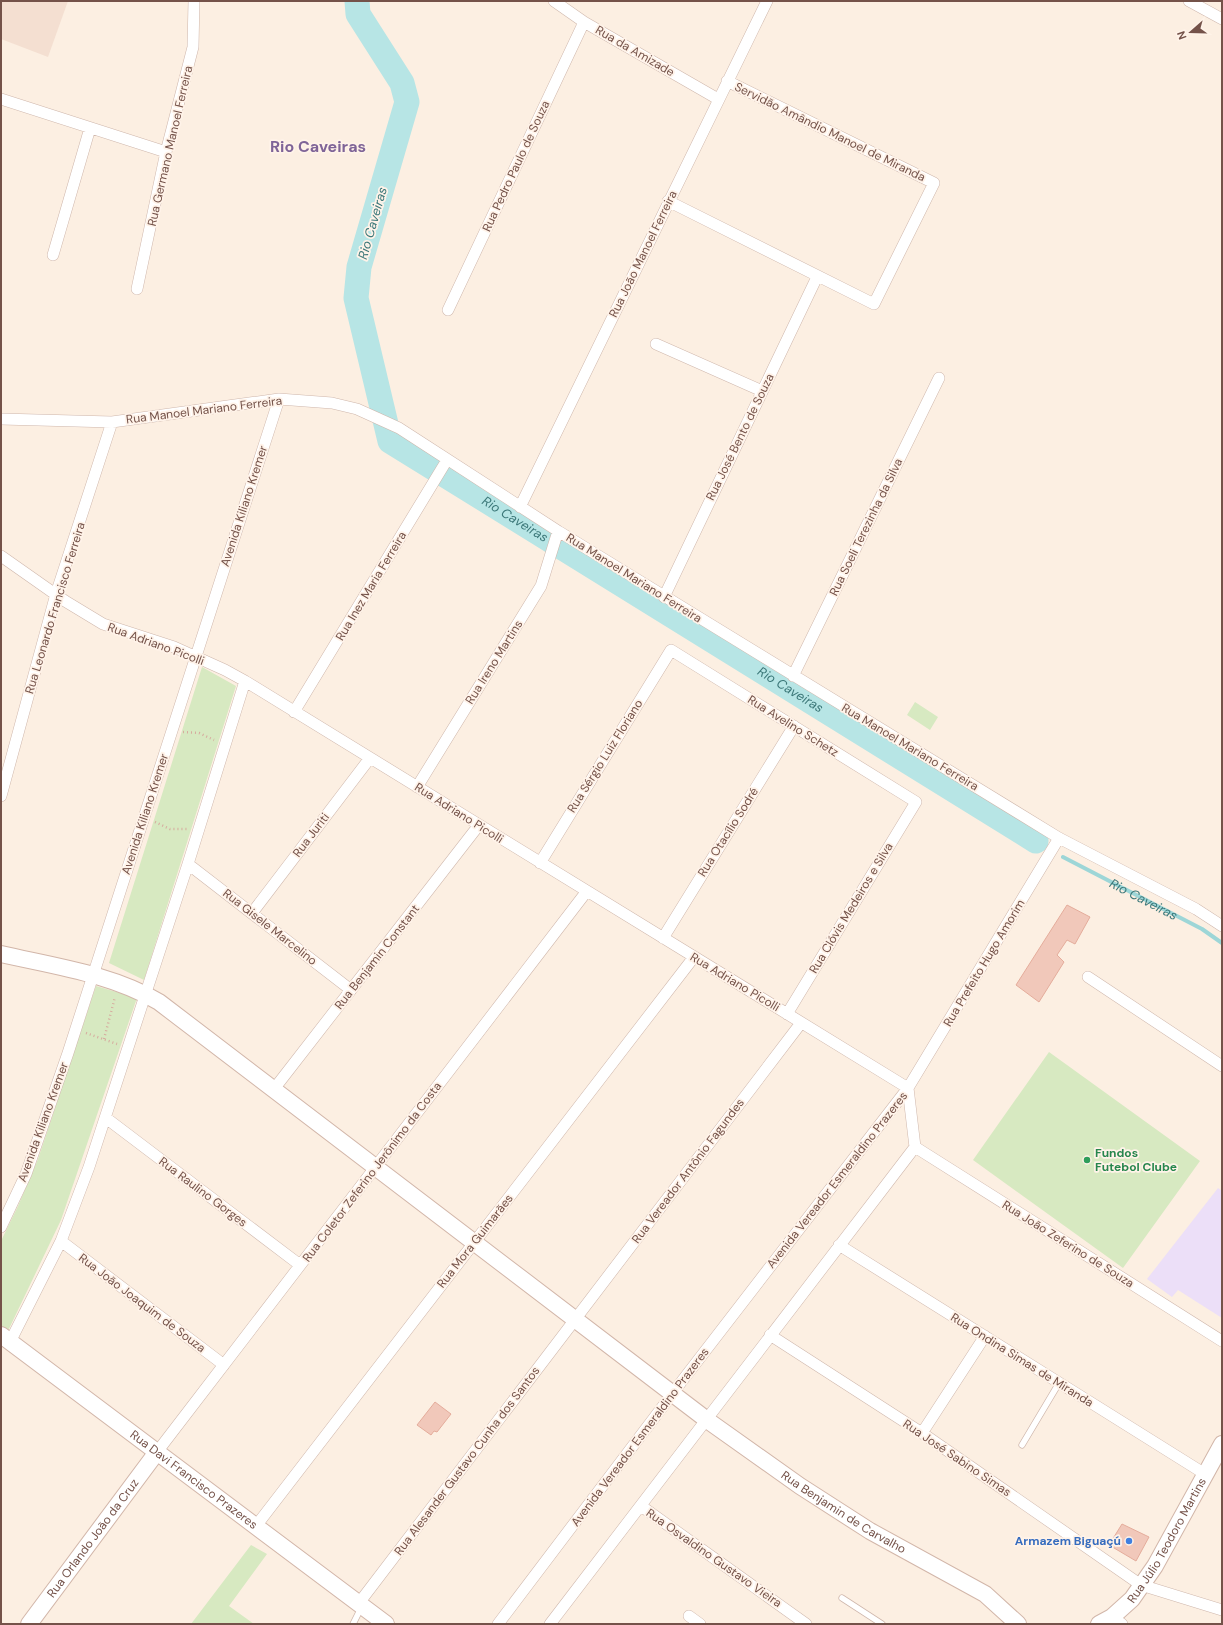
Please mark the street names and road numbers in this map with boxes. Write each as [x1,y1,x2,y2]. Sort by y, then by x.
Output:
street label: Rua da Amizade [593,22,678,80]
street label: Rua Germano Manoel Ferreira [144,64,196,228]
street label: Servidão Amândio Manoel de Miranda [732,79,928,185]
street label: Rua Pedro Paulo de Souza [479,98,553,234]
street label: Rua João Manoel Ferreira [605,188,681,320]
street label: Rua José Bento de Souza [702,371,778,503]
street label: Rua Manoel Mariano Ferreira [125,392,283,428]
street label: Avenida Kiliano Kremer [217,443,271,569]
street label: Rua Soeli Terezinha da Silva [826,456,906,598]
street label: Rua Leonardo Francisco Ferreira [21,520,89,696]
street label: Rua Inez Maria Ferreira [332,528,410,644]
street label: Rua Manoel Mariano Ferreira [563,530,705,626]
street label: Rua Ireno Martins [462,617,526,707]
street label: Rua Adriano Picolli [105,619,207,669]
street label: Rua Avelino Schetz [745,692,841,760]
street label: Rua Sérgio Luiz Floriano [564,696,646,816]
street label: Rua Manoel Mariano Ferreira [839,700,981,794]
street label: Avenida Kiliano Kremer [118,751,172,877]
street label: Rua Adriano Picolli [412,779,507,847]
street label: Rua Otacílio Sodré [694,784,762,880]
street label: Rua Juriti [289,810,333,860]
street label: Rua Clóvis Medeiros e Silva [806,840,896,976]
street label: Rua Gisele Marcelino [220,885,320,969]
street label: Rua Prefeito Hugo Amorim [940,896,1028,1030]
street label: Rua Benjamin Constant [331,901,423,1013]
street label: Rua Adriano Picolli [687,949,783,1015]
street label: Avenida Kiliano Kremer [14,1059,72,1184]
street label: Rua Coletor Zeferino Jerônimo da Costa [299,1079,445,1265]
street label: Avenida Vereador Esmeraldino Prazeres [763,1088,911,1272]
street label: Rua Vereador Antônio Fagundes [628,1095,748,1247]
street label: Rua Raulino Gorges [156,1154,250,1230]
street label: Rua Mora Guimarães [433,1191,517,1291]
street label: Rua João Zeferino de Souza [999,1197,1137,1291]
street label: Rua João Joaquim de Souza [75,1250,209,1356]
street label: Rua Ondina Simas de Miranda [948,1309,1096,1411]
street label: Avenida Vereador Esmeraldino Prazeres [567,1344,713,1530]
street label: Rua Alesander Gustavo Cunha dos Santos [391,1363,543,1559]
street label: Rua José Sabino Simas [900,1416,1014,1500]
street label: Rua Davi Francisco Prazeres [127,1427,261,1533]
street label: Rua Benjamin de Carvalho [778,1467,909,1557]
street label: Rua Júlio Teodoro Martins [1124,1475,1210,1606]
street label: Rua Orlando João da Cruz [43,1476,142,1601]
street label: Rua Osvaldino Gustavo Vieira [643,1505,785,1611]

